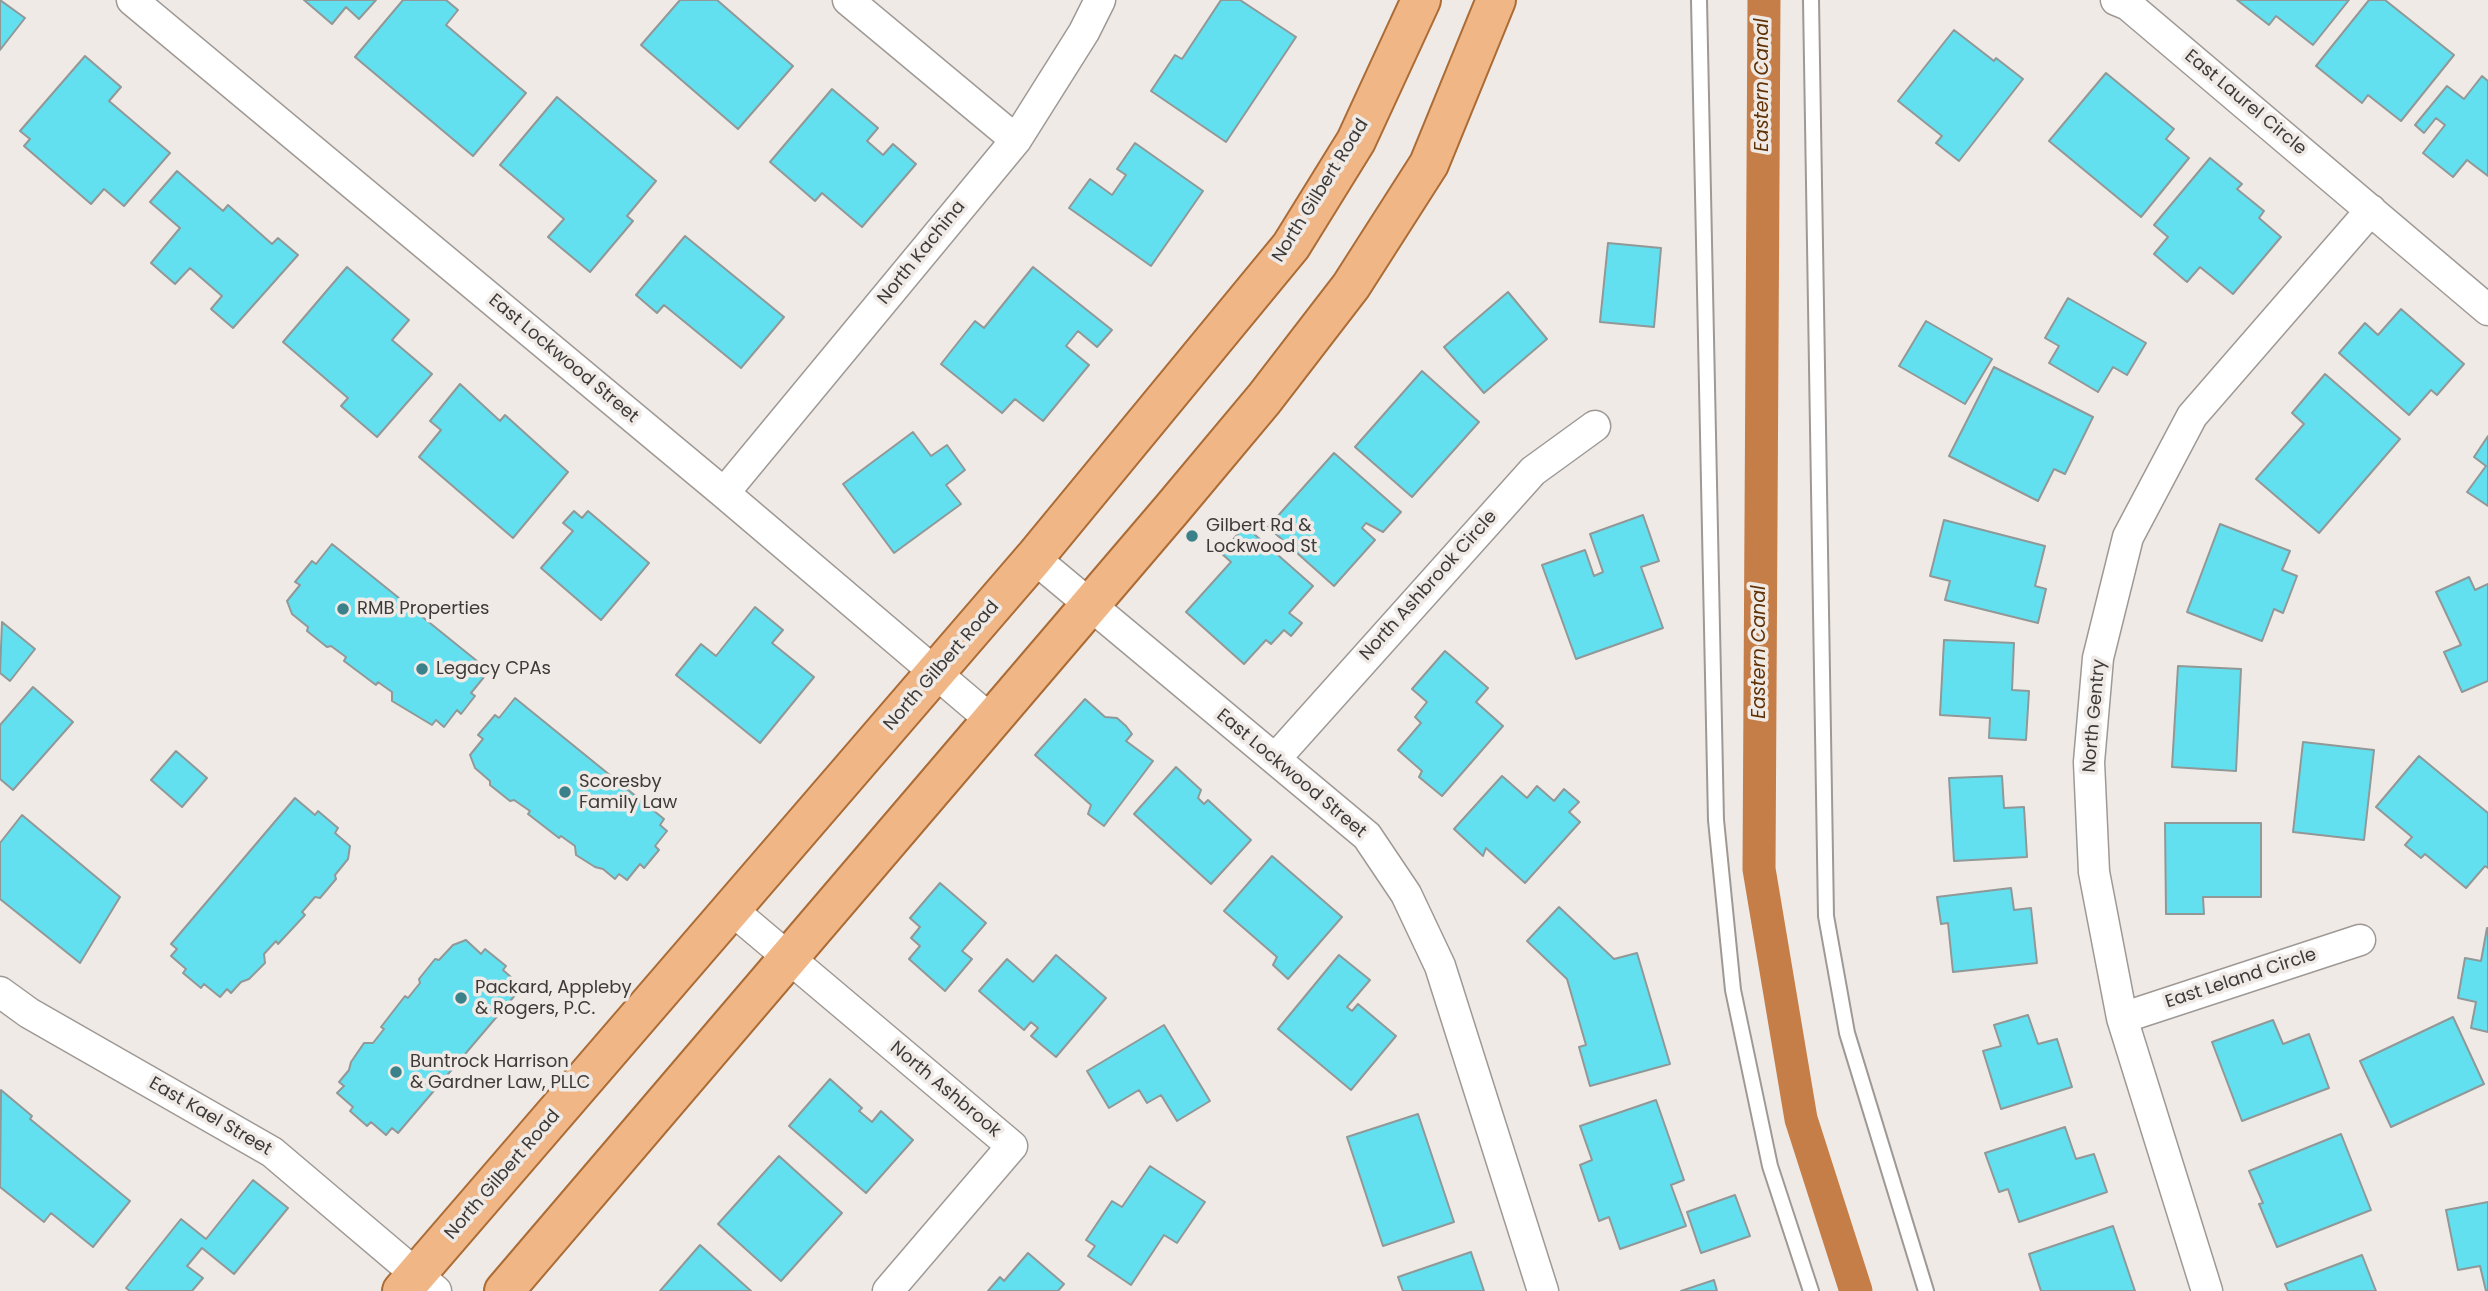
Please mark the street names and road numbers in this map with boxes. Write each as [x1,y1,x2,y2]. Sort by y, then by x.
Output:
street label: East Laurel Circle [2180,46,2310,160]
street label: North Gilbert Road [1268,115,1374,267]
street label: North Kachina [874,197,970,309]
street label: East Lockwood Street [484,290,642,428]
street label: North Ashbrook Circle [1356,507,1502,665]
street label: North Gilbert Road [880,597,1004,735]
street label: North Gentry [2079,658,2111,774]
street label: East Lockwood Street [1212,705,1370,843]
street label: East Leland Circle [2163,944,2319,1014]
street label: North Ashbrook [885,1037,1005,1143]
street label: East Kael Street [145,1073,275,1161]
street label: North Gilbert Road [441,1106,565,1244]

